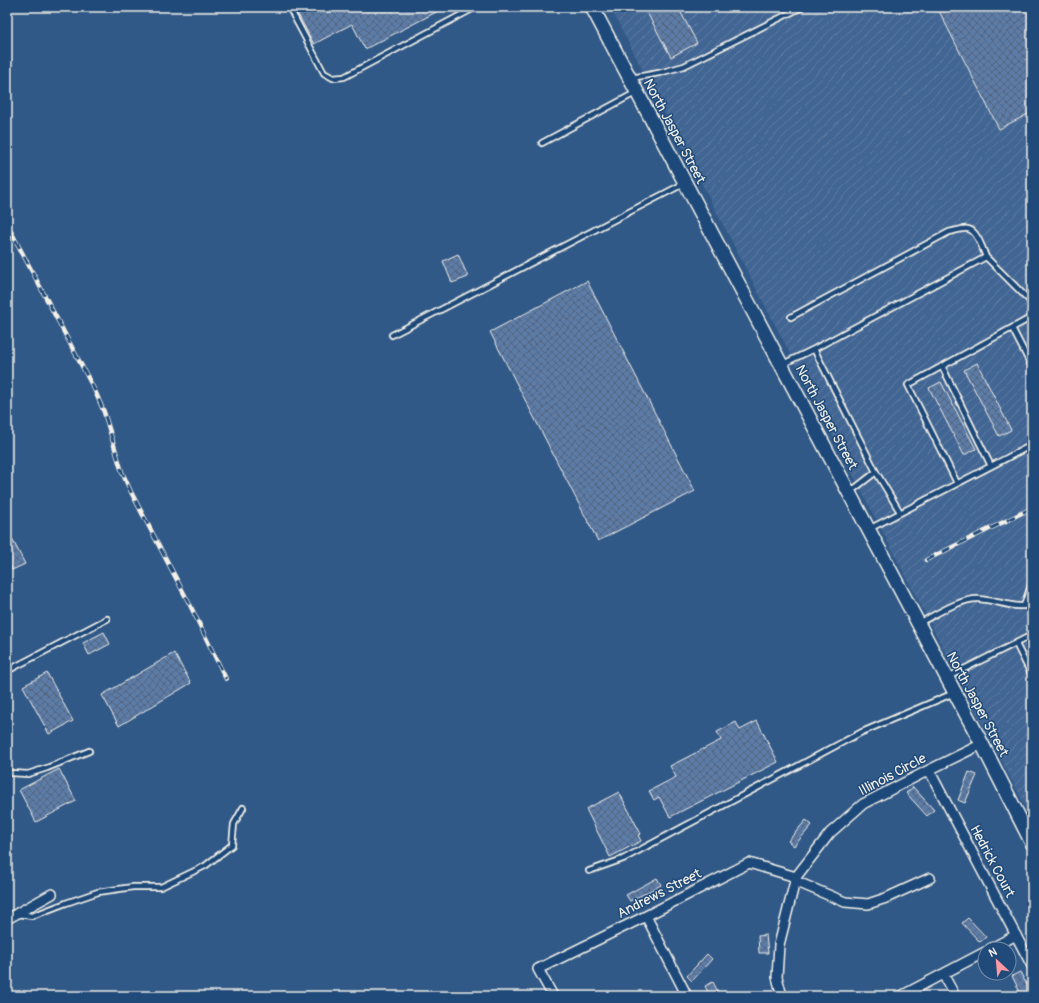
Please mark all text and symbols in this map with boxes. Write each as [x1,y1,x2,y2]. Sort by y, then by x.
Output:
street label: North Jasper Street [640,76,710,187]
street label: North Jasper Street [792,362,862,473]
street label: North Jasper Street [943,649,1013,760]
street label: Illinois Circle [856,750,929,799]
street label: Hedrick Court [966,822,1019,901]
street label: Andrews Street [614,865,704,922]
north arrow [977,941,1017,981]
text: N [987,945,1000,960]

